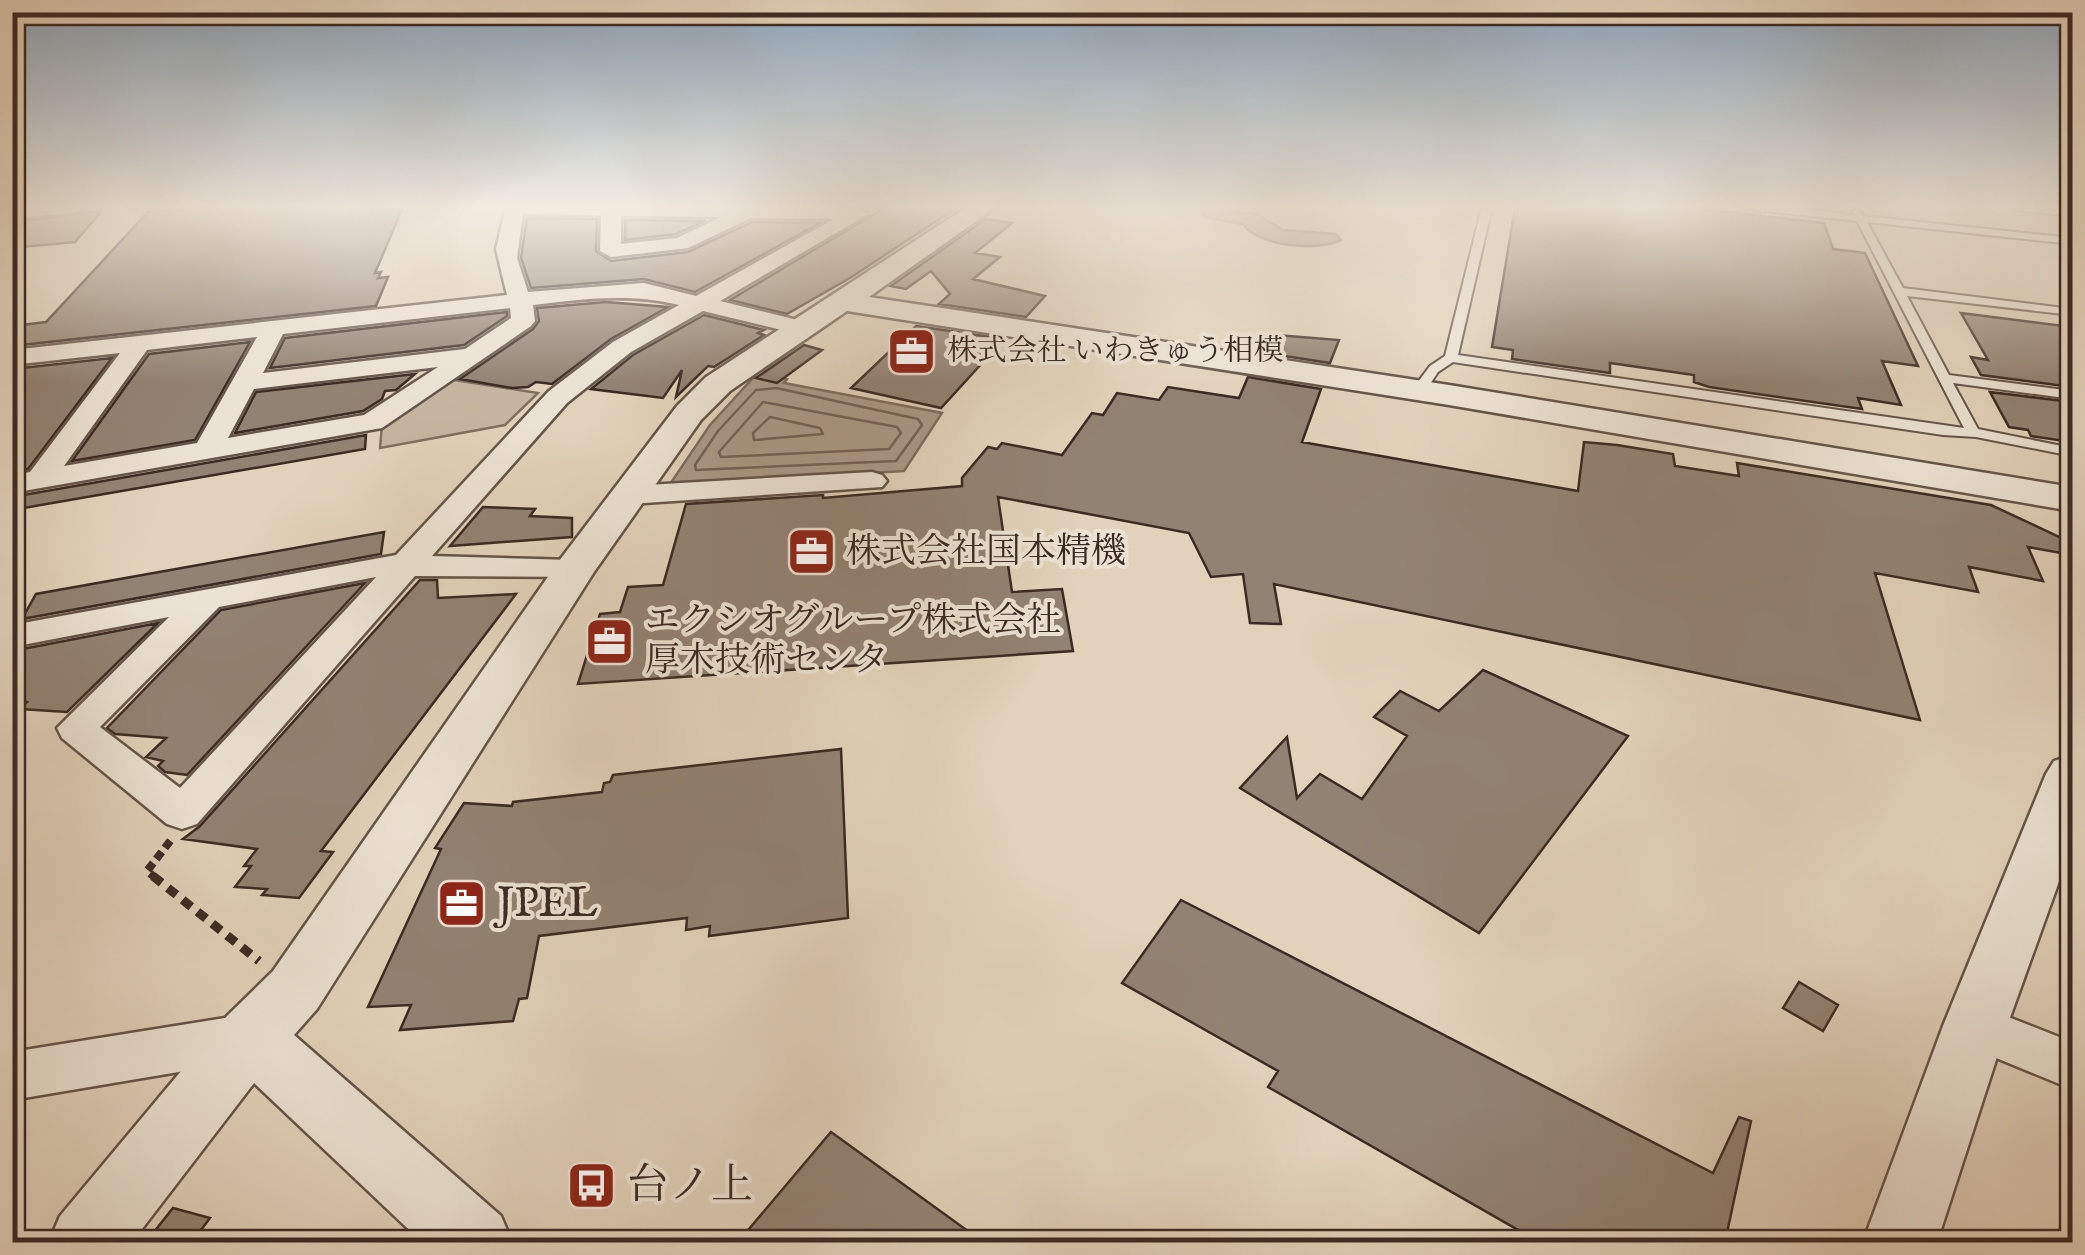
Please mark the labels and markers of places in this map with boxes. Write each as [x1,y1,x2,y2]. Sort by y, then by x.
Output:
office icon: 株式会社 いわきゅう相模 [886,326,938,378]
place label: 株式会社 いわきゅう相模 [947,333,1284,371]
office icon: 株式会社国本精機 [785,526,837,578]
place label: 株式会社国本精機 [846,530,1126,575]
place label: エクシオグループ株式会社 厚木技術センタ [645,599,1062,684]
office icon: エクシオグループ株式会社 厚木技術センタ [584,615,636,667]
office icon: JPEL [436,878,488,930]
place label: JPEL [493,878,598,931]
bus stop icon: 台ノ上 [566,1160,618,1212]
place label: 台ノ上 [627,1160,753,1213]

